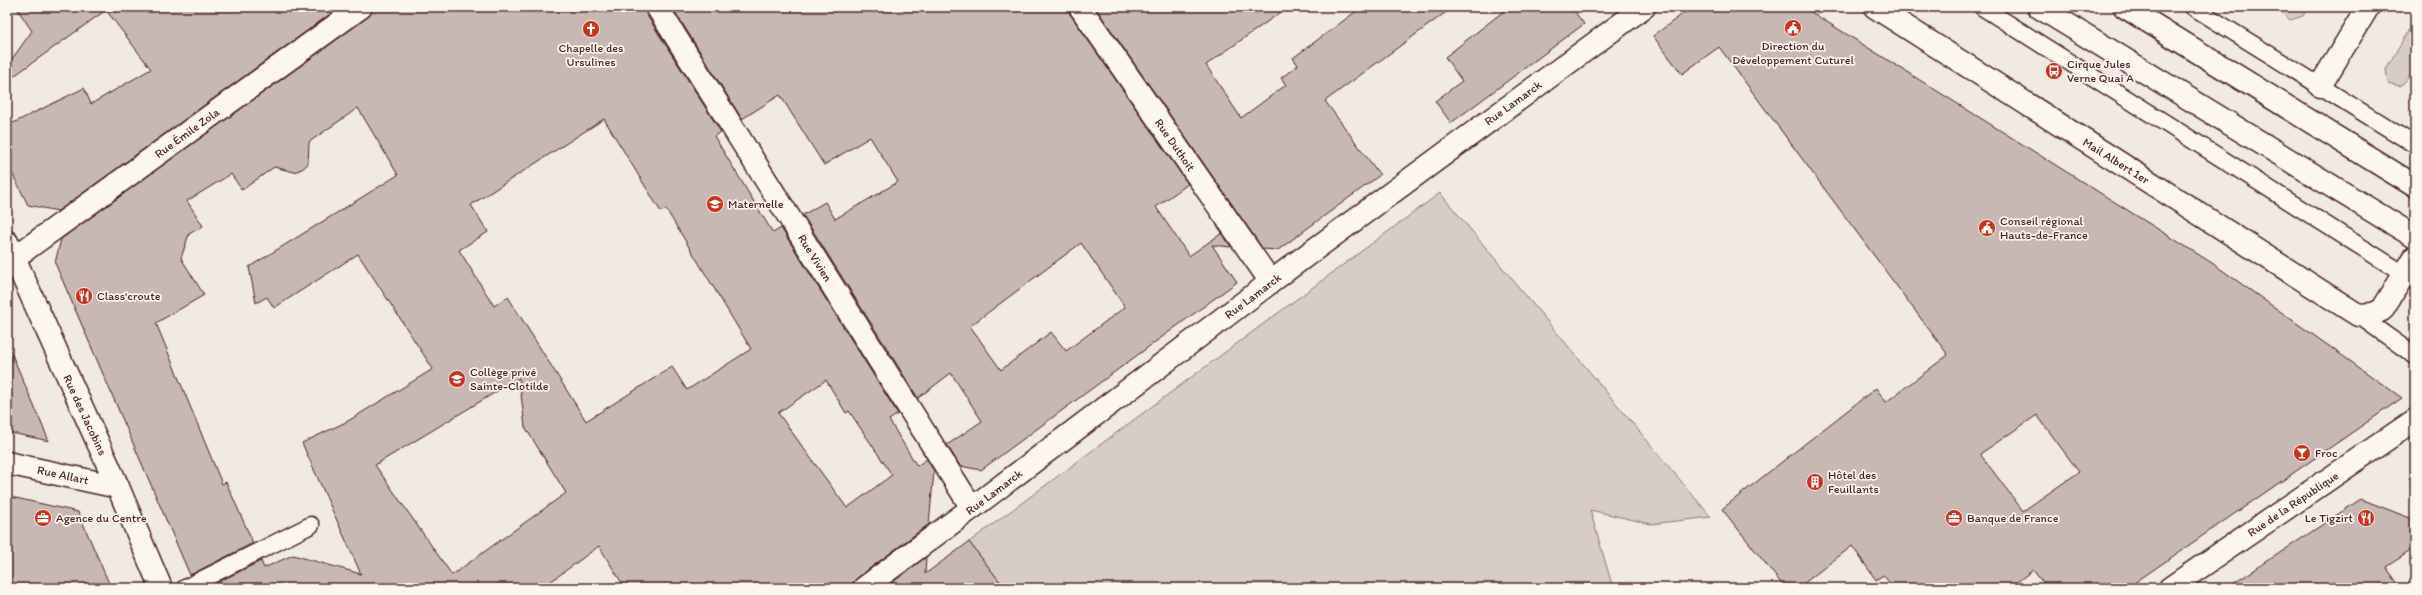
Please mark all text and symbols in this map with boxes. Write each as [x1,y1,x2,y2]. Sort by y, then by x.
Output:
public building icon: Direction du Développement Cuturel [1783,18,1803,38]
church icon: Chapelle des Ursulines [581,19,601,39]
place label: Direction du Développement Cuturel [1732,39,1854,67]
place label: Chapelle des Ursulines [559,41,623,69]
place label: Cirque Jules Verne Quai A [2067,57,2134,85]
bus stop icon: Cirque Jules Verne Quai A [2044,61,2064,81]
street label: Rue Lamarck [1482,77,1545,128]
street label: Rue Émile Zola [152,104,223,161]
street label: Rue Duthoit [1152,116,1198,174]
street label: Mail Albert 1er [2080,135,2152,187]
school or university icon: Maternelle [705,194,725,214]
place label: Maternelle [728,197,784,211]
place label: Conseil régional Hauts-de-France [2000,214,2088,242]
public building icon: Conseil régional Hauts-de-France [1977,218,1997,238]
street label: Rue Vivien [795,232,835,285]
street label: Rue Lamarck [1222,270,1285,322]
restaurant icon: Class'croute [74,286,94,306]
place label: Class'croute [97,289,161,303]
place label: Collège privé Sainte-Clotilde [470,365,549,393]
school or university icon: Collège privé Sainte-Clotilde [447,369,467,389]
street label: Rue des Jacobins [60,372,110,458]
bar icon: Froc [2292,443,2312,463]
place label: Froc [2315,446,2338,460]
street label: Rue Allart [36,463,90,487]
street label: Rue Lamarck [963,466,1026,518]
place label: Hôtel des Feuillants [1828,468,1879,496]
street label: Rue de la République [2245,468,2341,540]
building icon: Hôtel des Feuillants [1805,472,1825,492]
office icon: Agence du Centre [33,508,53,528]
office icon: Banque de France [1944,508,1964,528]
restaurant icon: Le Tigzirt [2356,508,2376,528]
place label: Agence du Centre [56,511,147,525]
place label: Banque de France [1967,511,2059,525]
place label: Le Tigzirt [2305,511,2353,525]

